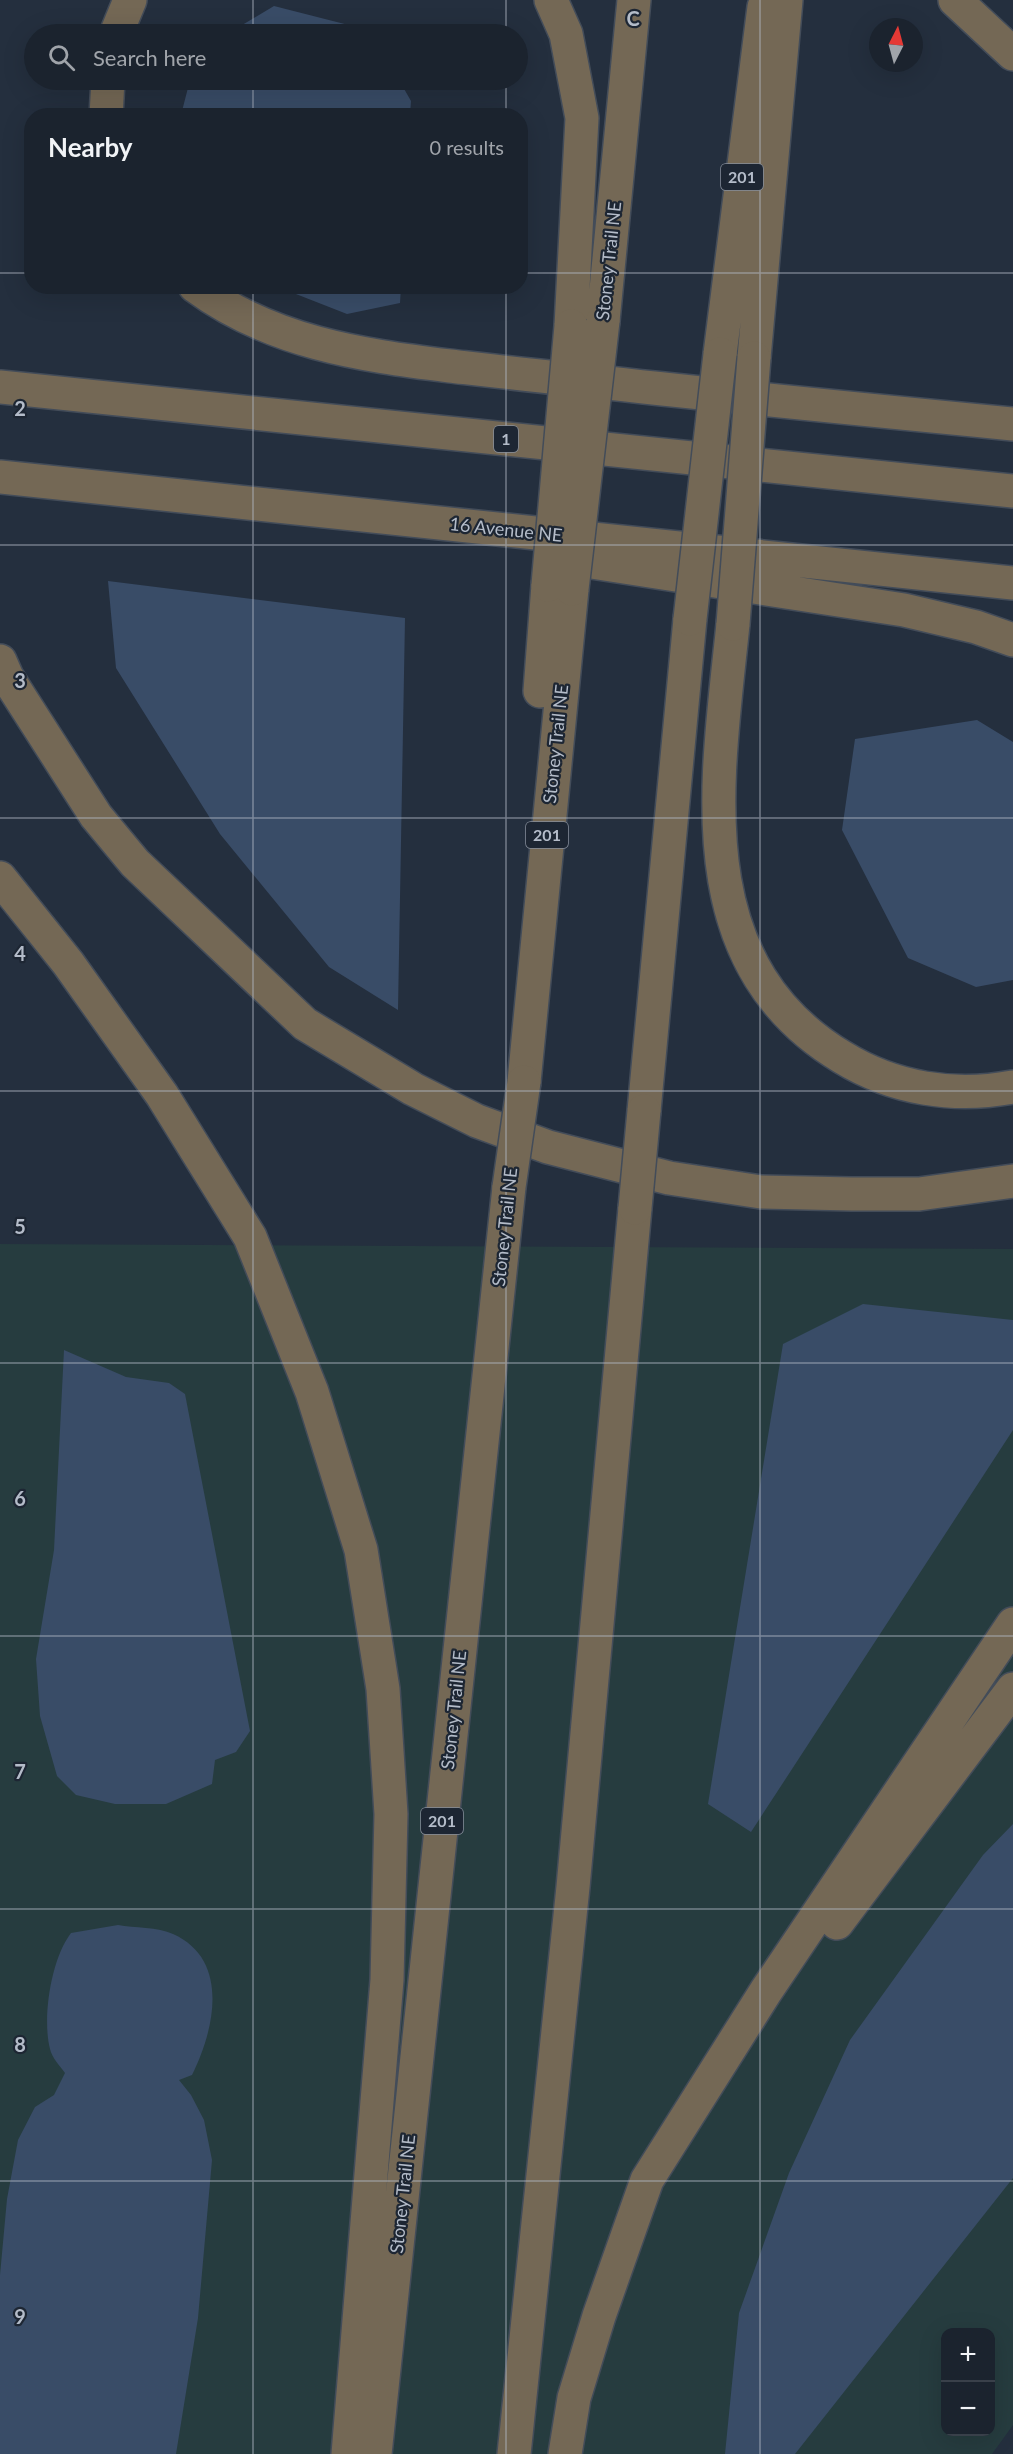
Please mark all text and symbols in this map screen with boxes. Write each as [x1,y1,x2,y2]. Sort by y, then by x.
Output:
text: C [626,6,640,30]
north arrow [869,18,923,72]
search box [24,24,528,90]
icon: search [45,41,78,74]
text: Search here [93,44,206,71]
text: Nearby [48,131,133,163]
text: 0 results [429,135,504,159]
road number: 201 [721,164,763,190]
street label: Stoney Trail NE [591,200,625,321]
text: 2 [14,396,26,420]
road number: 1 [494,426,518,452]
street label: 16 Avenue NE [449,512,564,546]
text: 3 [14,668,26,692]
street label: Stoney Trail NE [538,683,572,804]
road number: 201 [526,822,568,848]
text: 4 [14,941,26,965]
street label: Stoney Trail NE [487,1166,521,1287]
text: 5 [14,1214,26,1238]
text: 6 [14,1486,26,1510]
street label: Stoney Trail NE [436,1649,470,1770]
text: 7 [14,1759,26,1783]
road number: 201 [421,1808,463,1834]
text: 8 [14,2032,26,2056]
street label: Stoney Trail NE [385,2133,419,2254]
text: 9 [14,2304,26,2328]
map controls [941,2328,995,2436]
button: + [941,2328,995,2382]
button: − [941,2382,995,2436]

